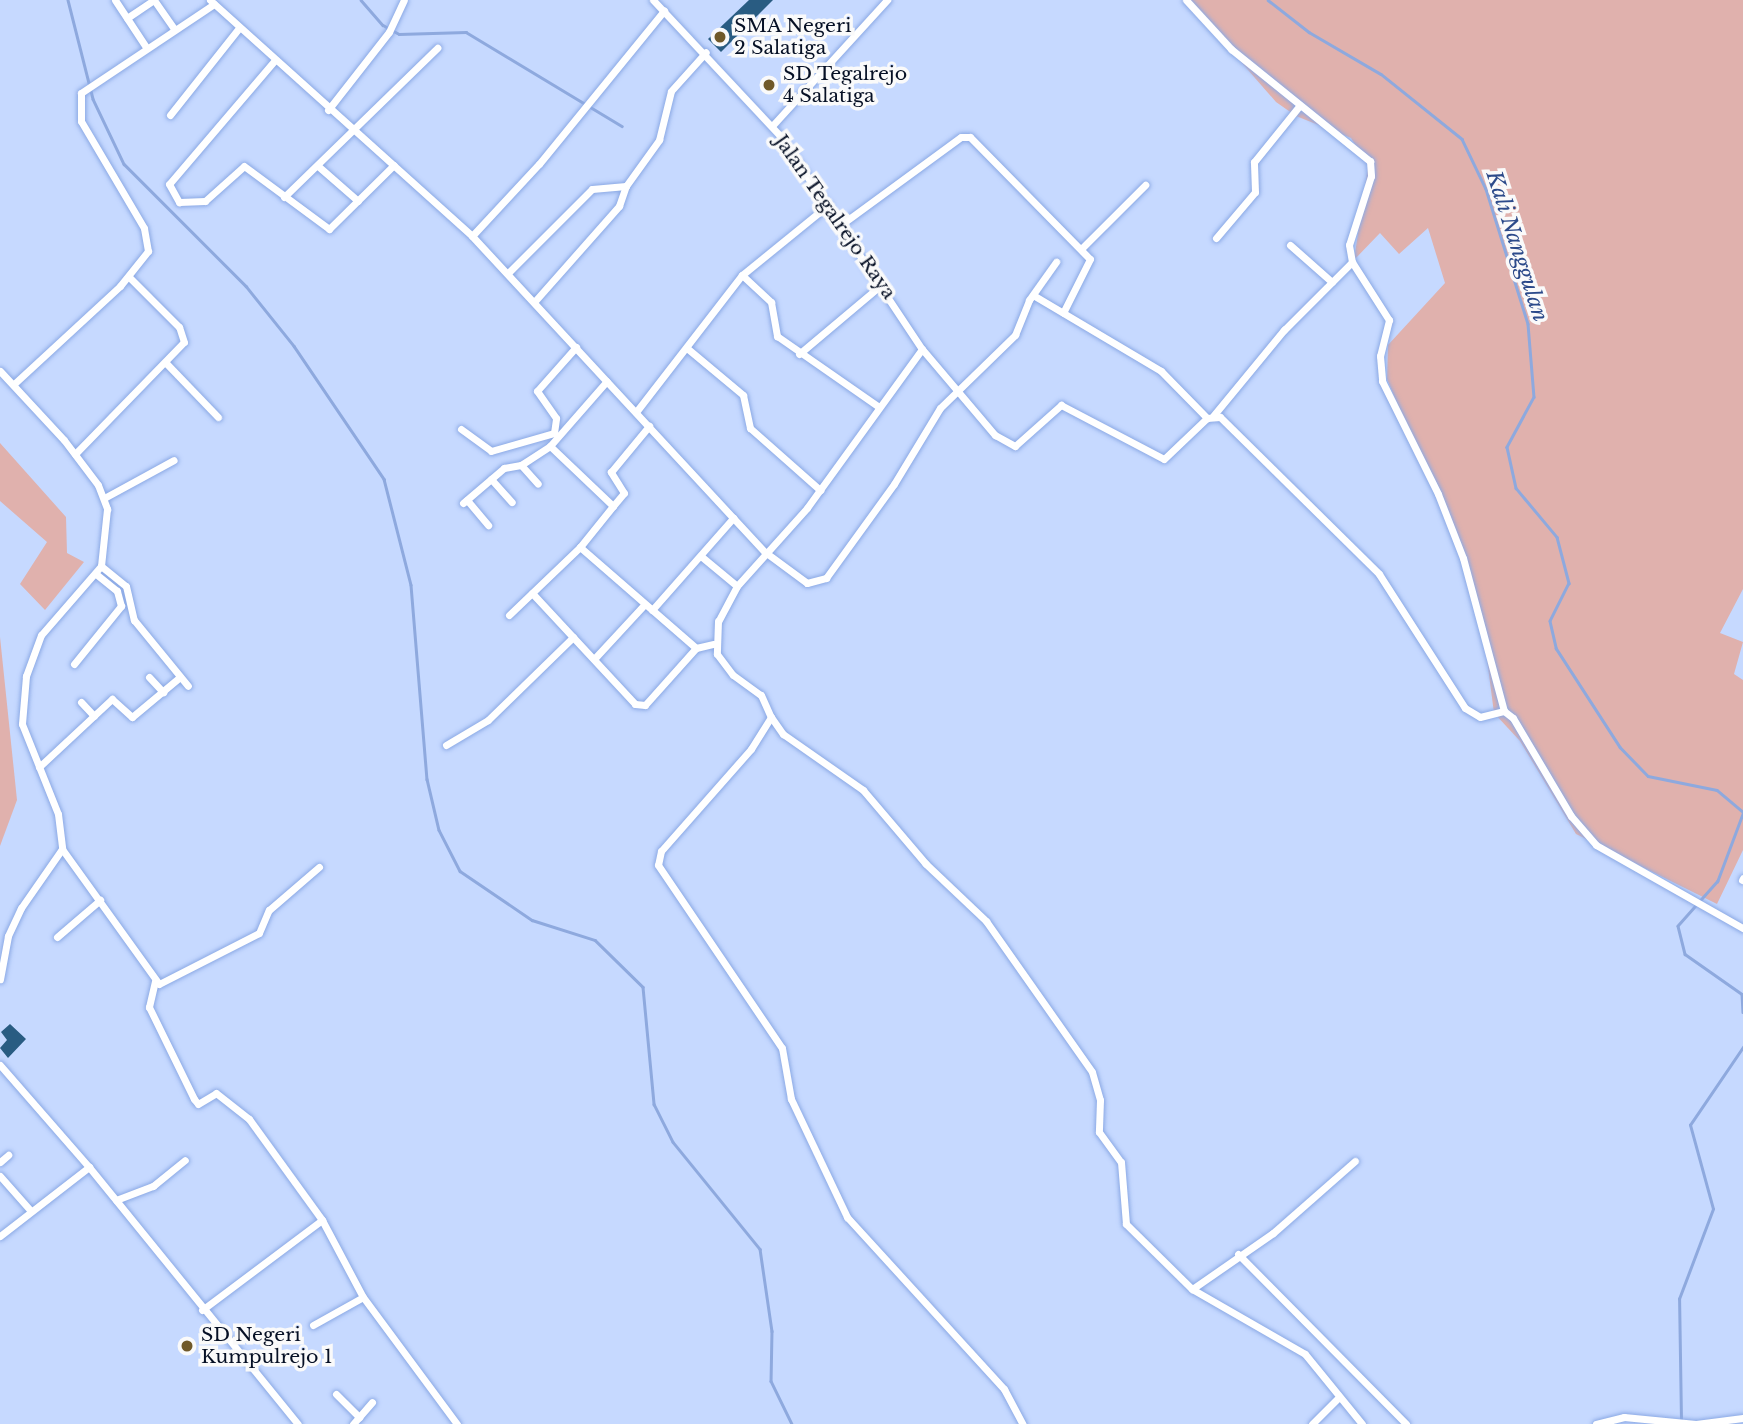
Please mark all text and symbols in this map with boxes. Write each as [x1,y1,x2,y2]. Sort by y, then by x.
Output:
place label: SMA Negeri 2 Salatiga [734,15,852,59]
marker: SMA Negeri 2 Salatiga [712,29,728,45]
place label: SD Tegalrejo 4 Salatiga [783,63,908,107]
marker: SD Tegalrejo 4 Salatiga [761,77,777,93]
street label: Jalan Tegalrejo Raya [770,130,900,304]
water label: Kali Nanggulan [1481,167,1553,325]
place label: SD Negeri Kumpulrejo 1 [201,1324,332,1368]
marker: SD Negeri Kumpulrejo 1 [179,1338,195,1354]

